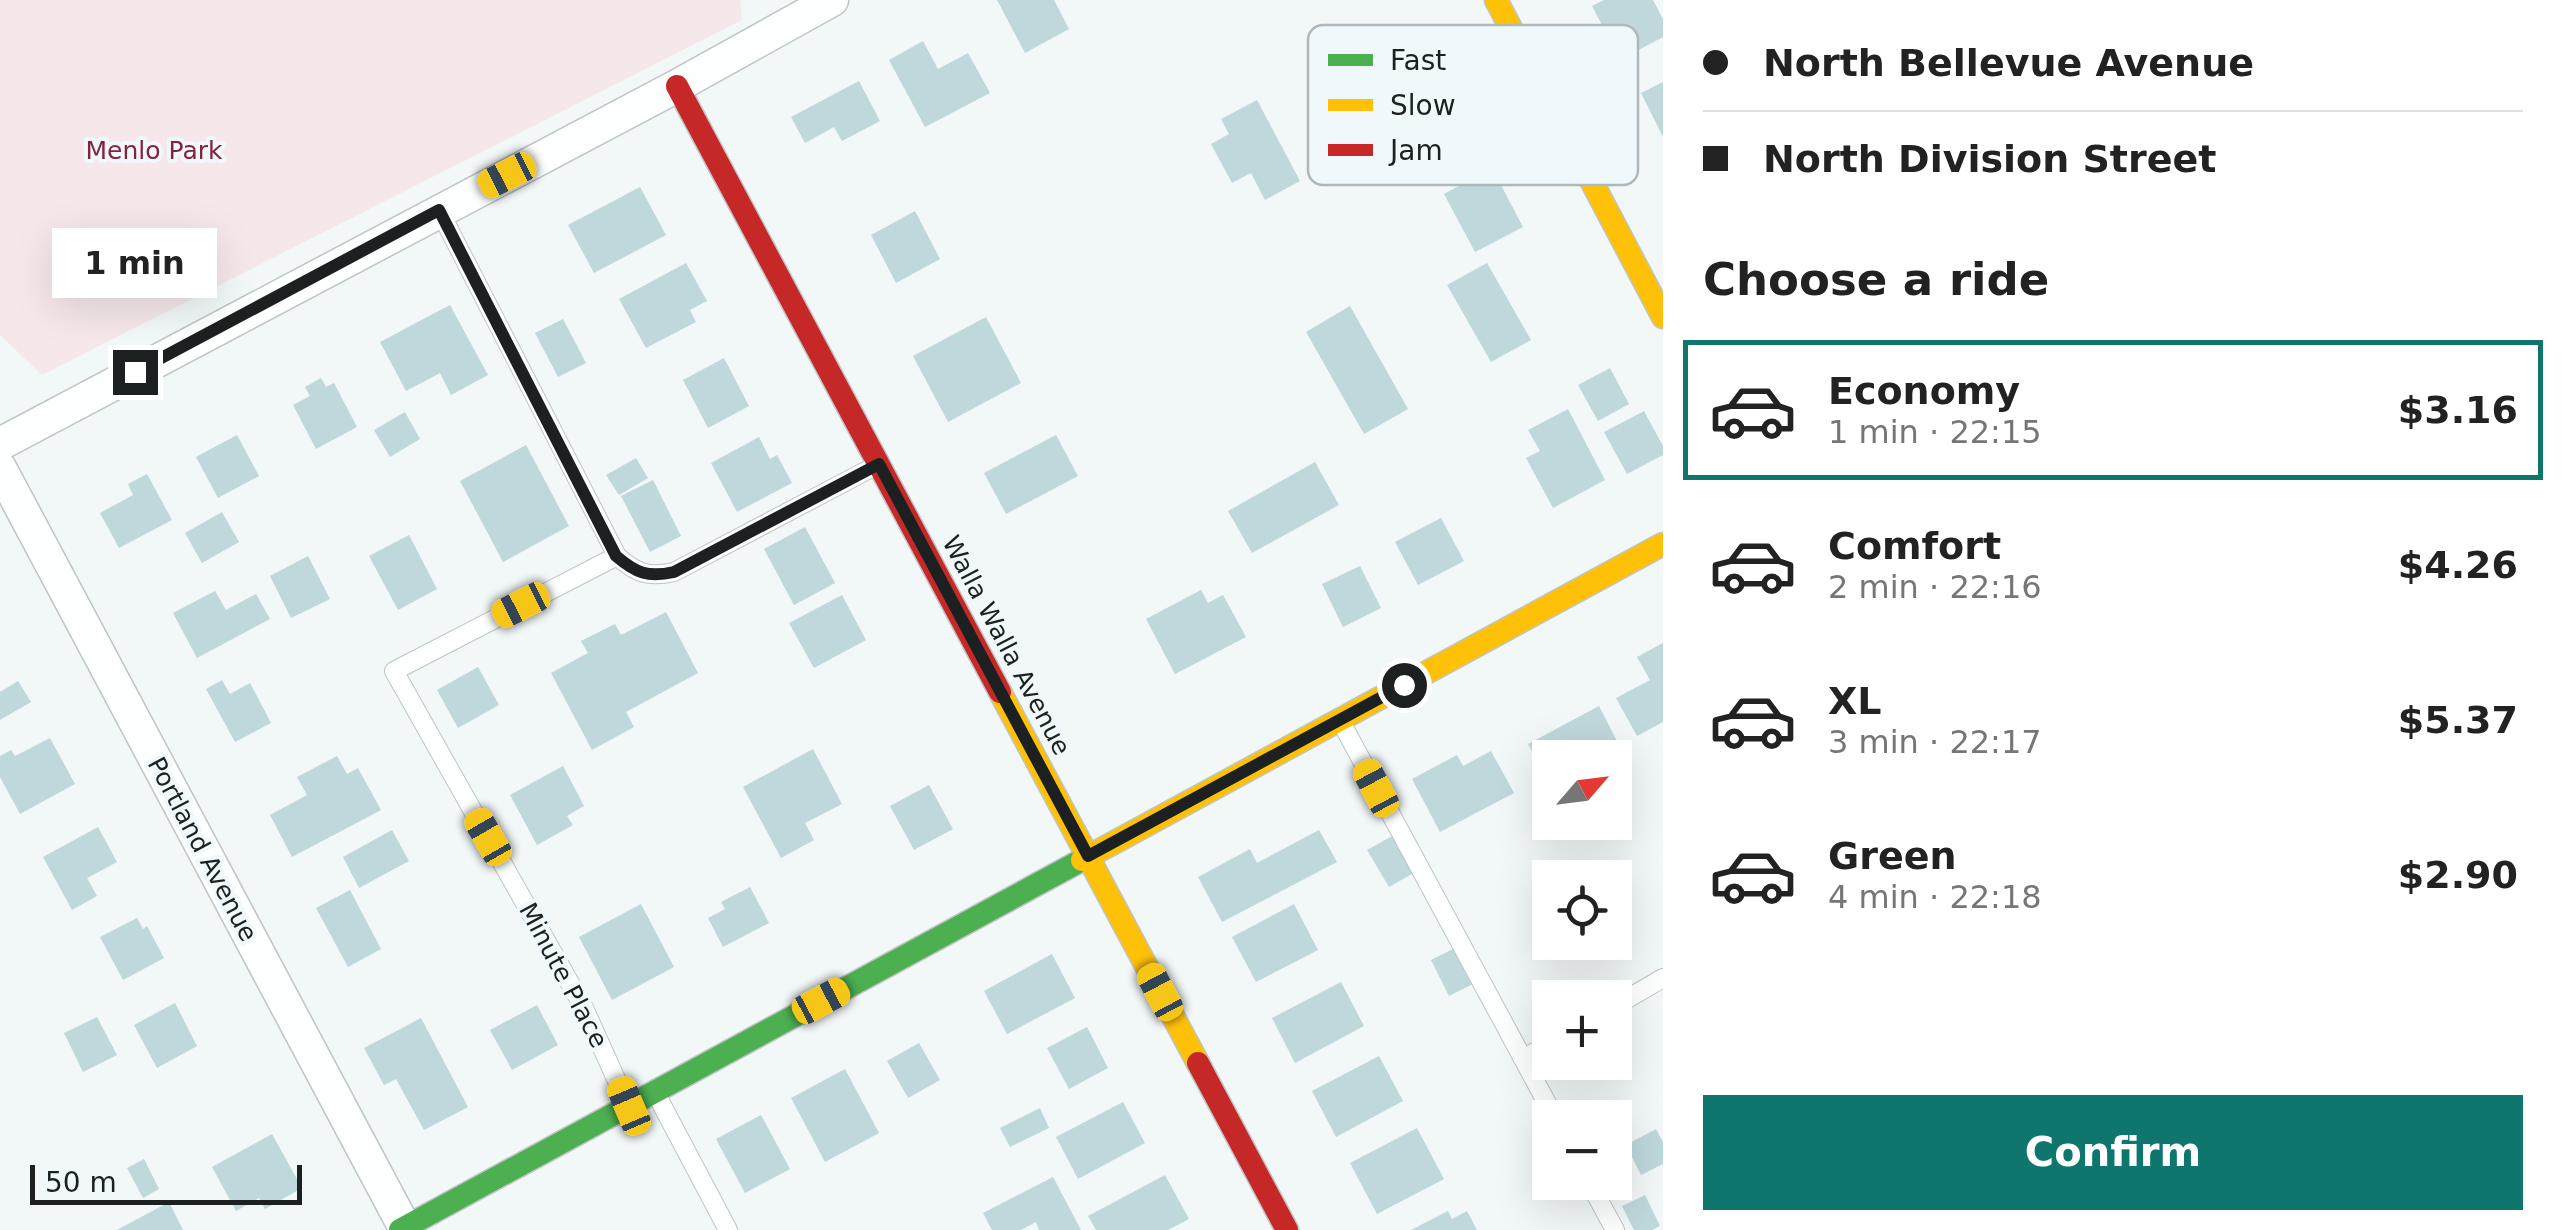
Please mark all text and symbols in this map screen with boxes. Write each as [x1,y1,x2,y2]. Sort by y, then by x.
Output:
legend [1308,25,1638,185]
text: North Bellevue Avenue [1763,41,2254,85]
text: Fast [1390,44,1446,77]
text: Slow [1390,89,1456,122]
text: Jam [1388,134,1443,167]
park label: Menlo Park [85,136,223,165]
text: North Division Street [1763,137,2216,181]
car [473,148,541,202]
callout: 1 min [52,227,218,297]
text: 1 min [84,244,185,282]
text: Choose a ride [1703,253,2049,306]
route end [113,350,158,395]
icon: car [1708,365,1798,455]
text: Economy [1828,369,2020,413]
text: $3.16 [2398,388,2518,432]
text: 1 min · 22:15 [1828,413,2042,451]
icon: car [1708,520,1798,610]
text: Comfort [1828,524,2001,568]
street label: Walla Walla Avenue [936,531,1077,760]
text: $4.26 [2398,543,2518,587]
text: 2 min · 22:16 [1828,568,2042,606]
car [487,578,555,632]
route start [1382,663,1427,708]
icon: car [1708,675,1798,765]
text: XL [1828,679,1882,723]
text: $5.37 [2398,698,2518,742]
text: 3 min · 22:17 [1828,723,2042,761]
north arrow [1532,740,1632,840]
map controls [1532,740,1632,1200]
street label: Portland Avenue [142,752,263,946]
car [1349,754,1403,822]
car [460,804,516,870]
icon: car [1708,830,1798,920]
text: Green [1828,834,1957,878]
text: $2.90 [2398,853,2518,897]
button: locate [1532,860,1632,960]
text: 4 min · 22:18 [1828,878,2042,916]
street label: Minute Place [513,898,614,1053]
car [1133,958,1187,1026]
car [787,974,855,1028]
button: + [1532,980,1632,1080]
car [603,1073,655,1139]
button: Confirm [1703,1095,2523,1210]
button: − [1532,1100,1632,1200]
scale bar [30,1160,302,1204]
text: 50 m [45,1166,117,1199]

